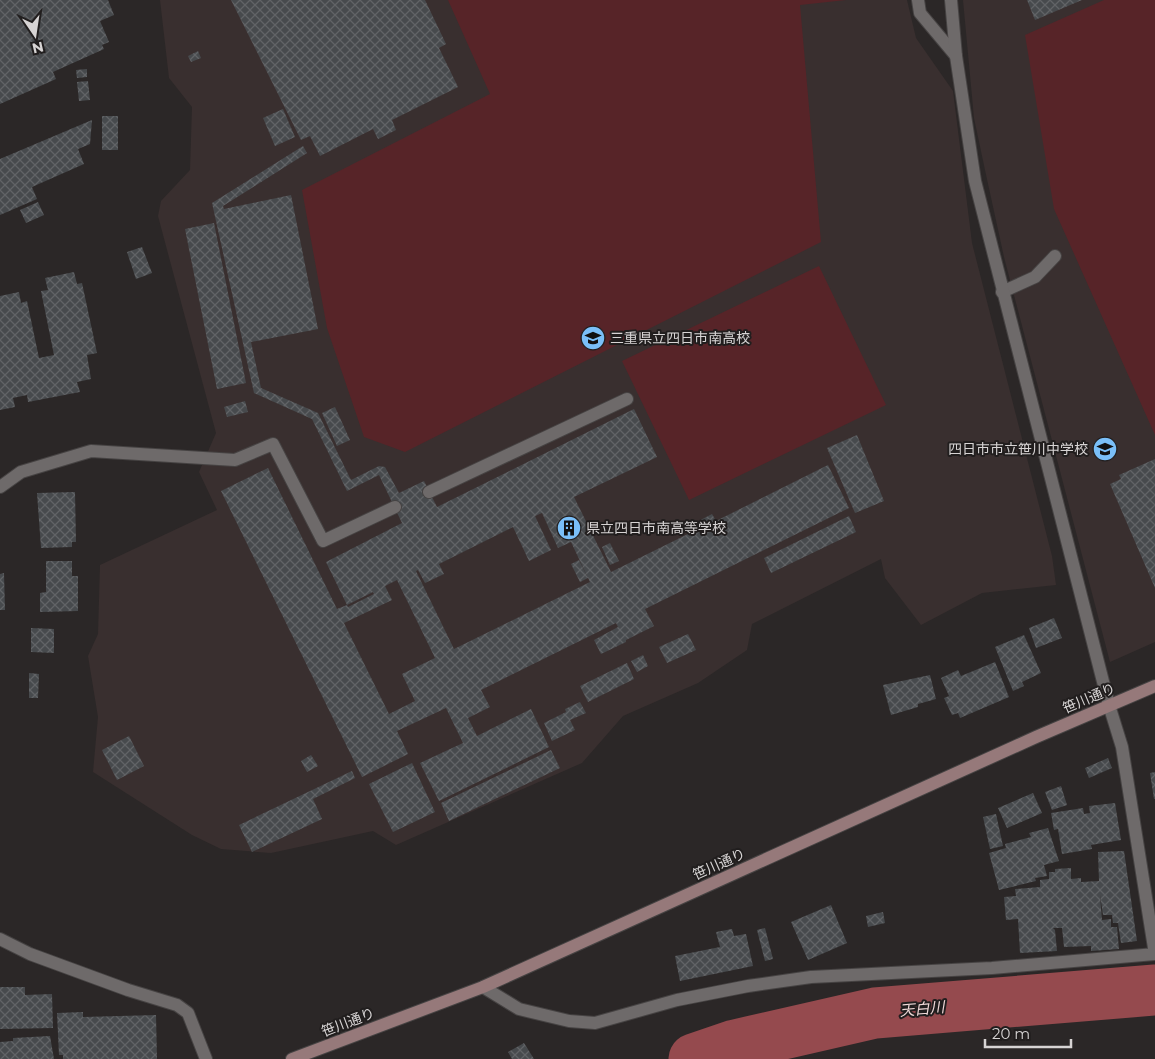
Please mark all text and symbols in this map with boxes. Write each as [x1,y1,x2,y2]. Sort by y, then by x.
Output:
north arrow [10,10,60,60]
text: N [30,38,45,58]
school or university icon: 三重県立四日市南高校 [580,325,606,351]
place label: 三重県立四日市南高校 [610,329,750,347]
school or university icon: 四日市市立笹川中学校 [1092,436,1118,462]
place label: 四日市市立笹川中学校 [948,440,1088,458]
building icon: 県立四日市南高等学校 [556,515,582,541]
place label: 県立四日市南高等学校 [586,519,726,537]
street label: 笹川通り [1060,679,1118,717]
street label: 笹川通り [690,844,748,884]
water label: 天白川 [899,997,947,1020]
street label: 笹川通り [319,1004,377,1040]
scale bar [985,1016,1071,1048]
text: 20 m [992,1024,1030,1043]

